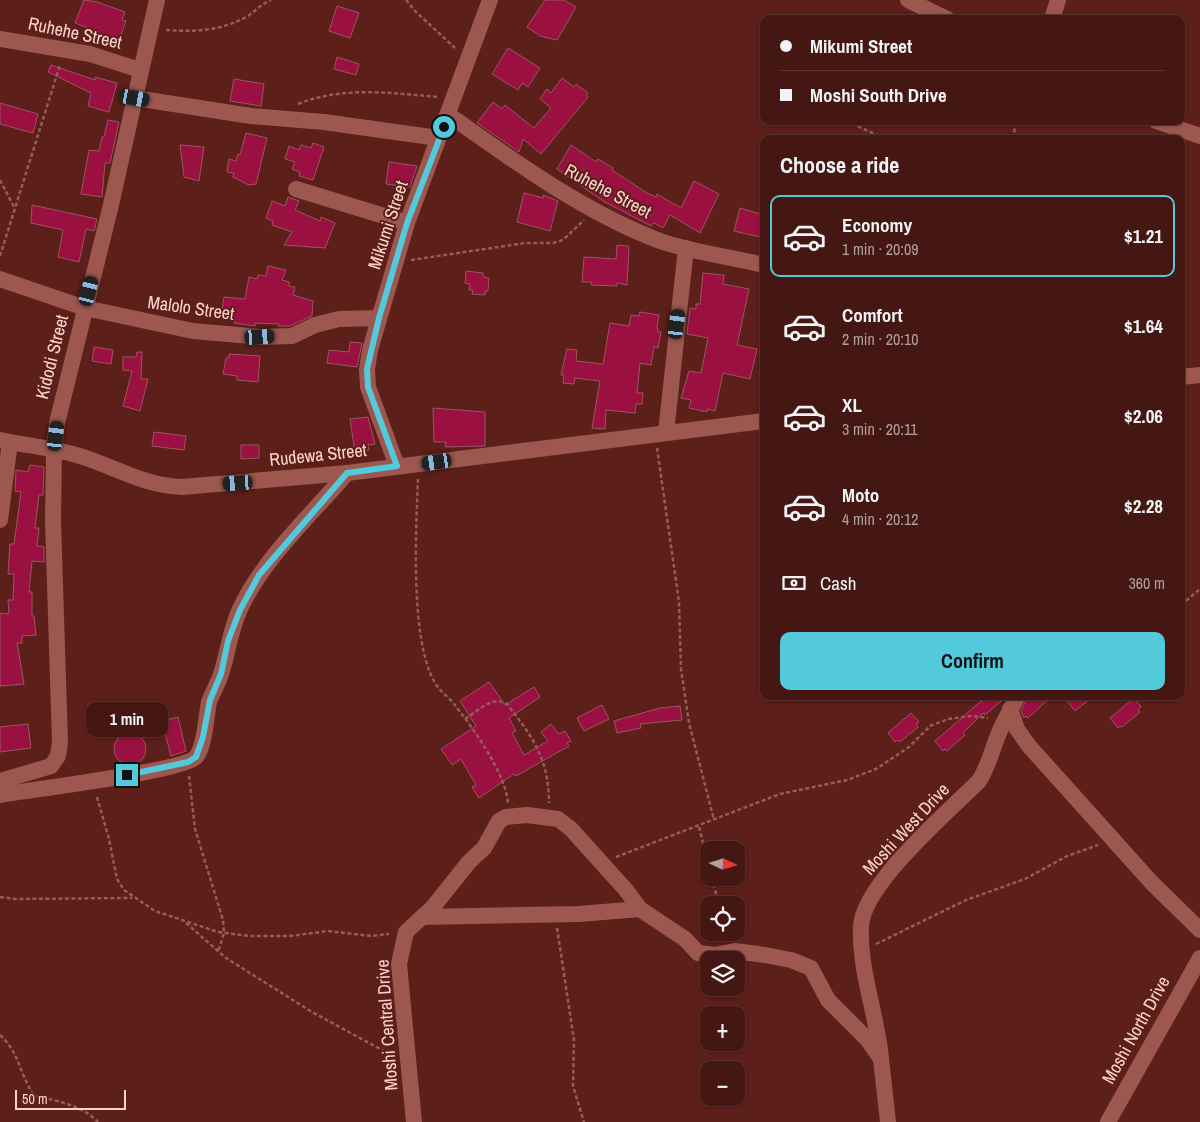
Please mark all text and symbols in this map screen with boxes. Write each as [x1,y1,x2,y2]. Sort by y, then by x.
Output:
street label: Ruhehe Street [26,10,124,55]
text: Mikumi Street [810,33,912,59]
text: Moshi South Drive [810,82,947,108]
car [118,88,151,108]
route start [433,116,455,138]
text: Choose a ride [780,150,899,180]
street label: Ruhehe Street [560,157,656,224]
street label: Mikumi Street [361,177,414,272]
text: Economy [842,212,912,238]
icon: car [782,214,827,259]
text: $1.21 [1124,223,1163,249]
text: 1 min · 20:09 [842,238,919,260]
car [78,275,99,307]
street label: Malolo Street [146,289,236,326]
text: Comfort [842,302,903,328]
icon: car [782,304,827,349]
car [667,308,686,340]
street label: Kidodi Street [29,312,74,402]
text: $1.64 [1124,313,1163,339]
text: 2 min · 20:10 [842,328,919,350]
car [244,329,275,345]
text: XL [842,392,862,418]
icon: car [782,394,827,439]
text: $2.06 [1124,403,1163,429]
text: 3 min · 20:11 [842,418,918,440]
car [46,420,65,452]
street label: Rudewa Street [268,437,368,472]
car [421,452,452,472]
car [222,475,253,491]
text: Moto [842,482,879,508]
icon: car [782,484,827,529]
text: $2.28 [1124,493,1163,519]
text: 4 min · 20:12 [842,508,919,530]
icon: cash [780,569,808,597]
text: Cash [820,570,856,596]
text: 360 m [1129,572,1165,594]
button: Confirm [780,632,1165,690]
callout: 1 min [86,702,168,738]
text: 1 min [110,708,144,730]
route end [116,764,138,786]
street label: Moshi West Drive [857,777,955,880]
north arrow [700,841,745,886]
map controls [700,841,745,1106]
button: locate [700,896,745,941]
button: layers [700,951,745,996]
street label: Moshi Central Drive [369,959,404,1091]
street label: Moshi North Drive [1096,971,1176,1088]
button: + [700,1006,745,1051]
button: − [700,1061,745,1106]
scale bar [15,1087,126,1110]
text: 50 m [22,1090,48,1108]

